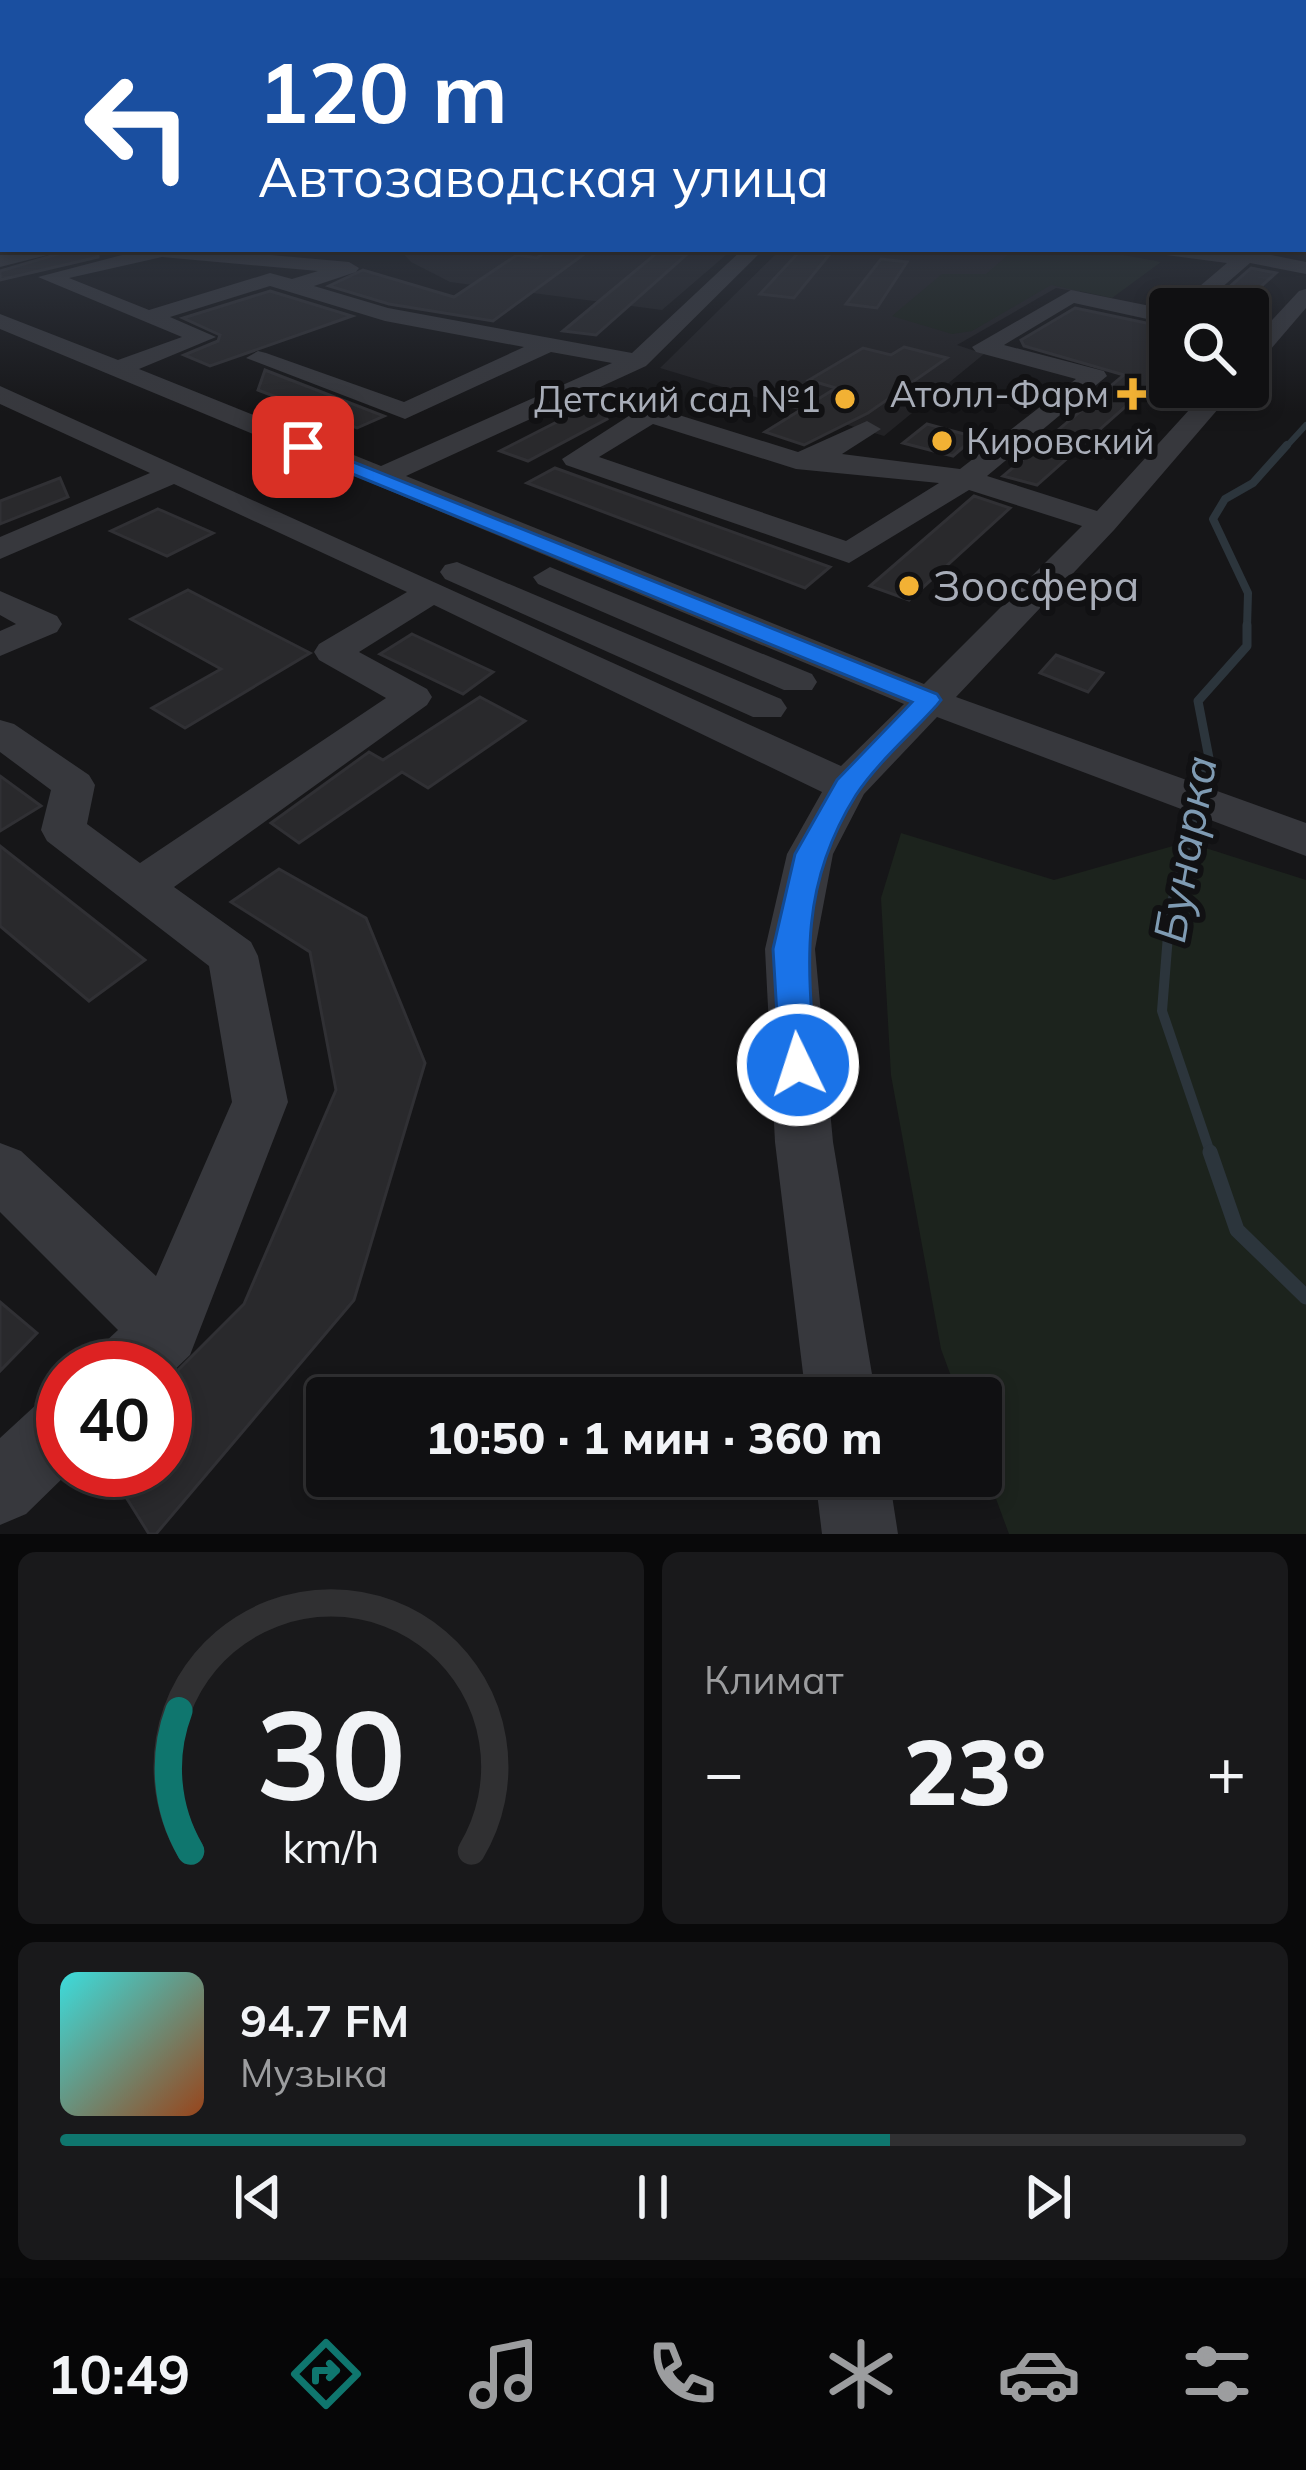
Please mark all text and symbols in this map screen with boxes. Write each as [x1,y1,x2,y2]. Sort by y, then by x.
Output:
text: 120 m [258,39,508,144]
icon: left [60,48,216,204]
text: Автозаводская улица [258,143,829,211]
map controls [1149,288,1269,408]
button: search [1149,288,1269,408]
place label: Атолл-Фарм [890,371,1109,416]
place label: Детский сад №1 [534,376,821,421]
marker: Атолл-Фарм [1120,381,1146,407]
marker: Детский сад №1 [832,386,858,412]
pin [252,396,354,498]
icon: arrive [270,414,336,480]
place label: Кировский [966,418,1154,463]
marker: Кировский [929,428,955,454]
place label: Зоосфера [933,559,1139,612]
marker: Зоосфера [896,573,922,599]
water label: Бунарка [1140,751,1228,946]
position arrow [735,1002,861,1128]
speed limit sign: 40 [36,1341,192,1497]
text: 10:50 · 1 мин · 360 m [425,1409,883,1465]
text: Климат [704,1655,844,1704]
text: 30 [256,1675,406,1831]
text: 23° [904,1715,1046,1828]
text: − [704,1730,744,1813]
text: + [1206,1730,1246,1813]
text: km/h [282,1820,380,1874]
text: 94.7 FM [240,1992,409,2048]
text: Музыка [240,2048,388,2097]
icon: previous [225,2164,291,2230]
icon: pause [620,2164,686,2230]
icon: next [1015,2164,1081,2230]
icon: directions [284,2332,368,2416]
icon: music [462,2332,546,2416]
icon: phone [640,2332,724,2416]
icon: climate [819,2332,903,2416]
icon: car [997,2332,1081,2416]
icon: filters [1175,2332,1259,2416]
text: 10:49 [47,2340,190,2408]

